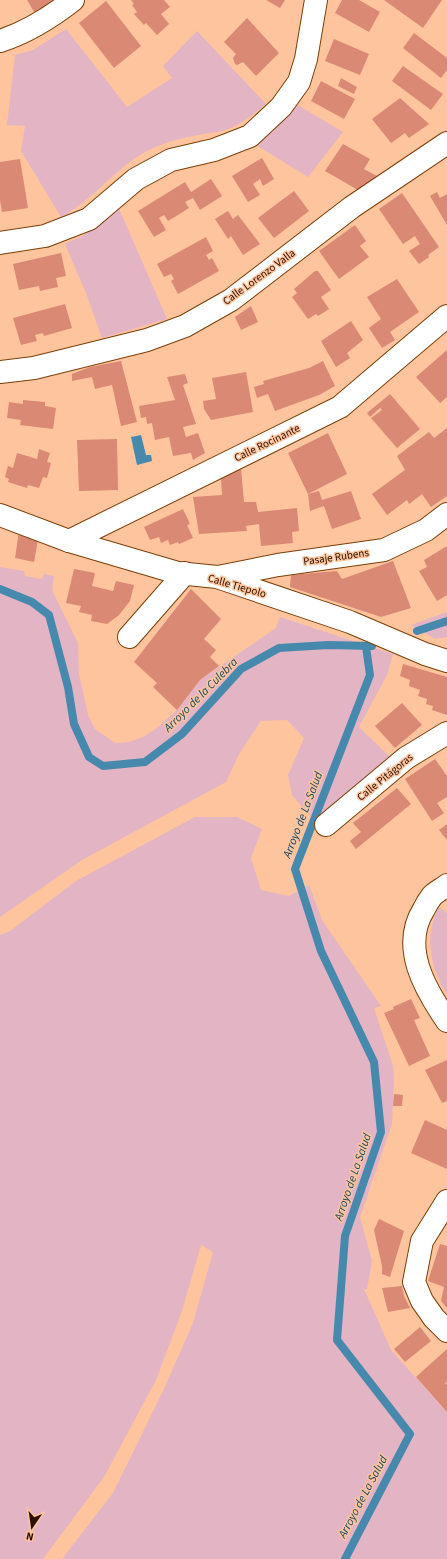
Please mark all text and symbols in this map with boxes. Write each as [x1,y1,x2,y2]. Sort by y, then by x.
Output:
street label: Calle Lorenzo Valla [220,246,298,308]
street label: Calle Rocinante [232,420,303,465]
street label: Pasaje Rubens [302,545,370,569]
street label: Calle Tiepolo [206,571,268,601]
water label: Arroyo de la Culebra [159,654,242,737]
street label: Calle Pitágoras [354,749,416,804]
water label: Arroyo de La Salud [278,769,327,862]
water label: Arroyo de La Salud [330,1131,376,1224]
water label: Arroyo de La Salud [334,1452,392,1542]
north arrow [12,1507,52,1547]
text: N [25,1528,35,1544]

